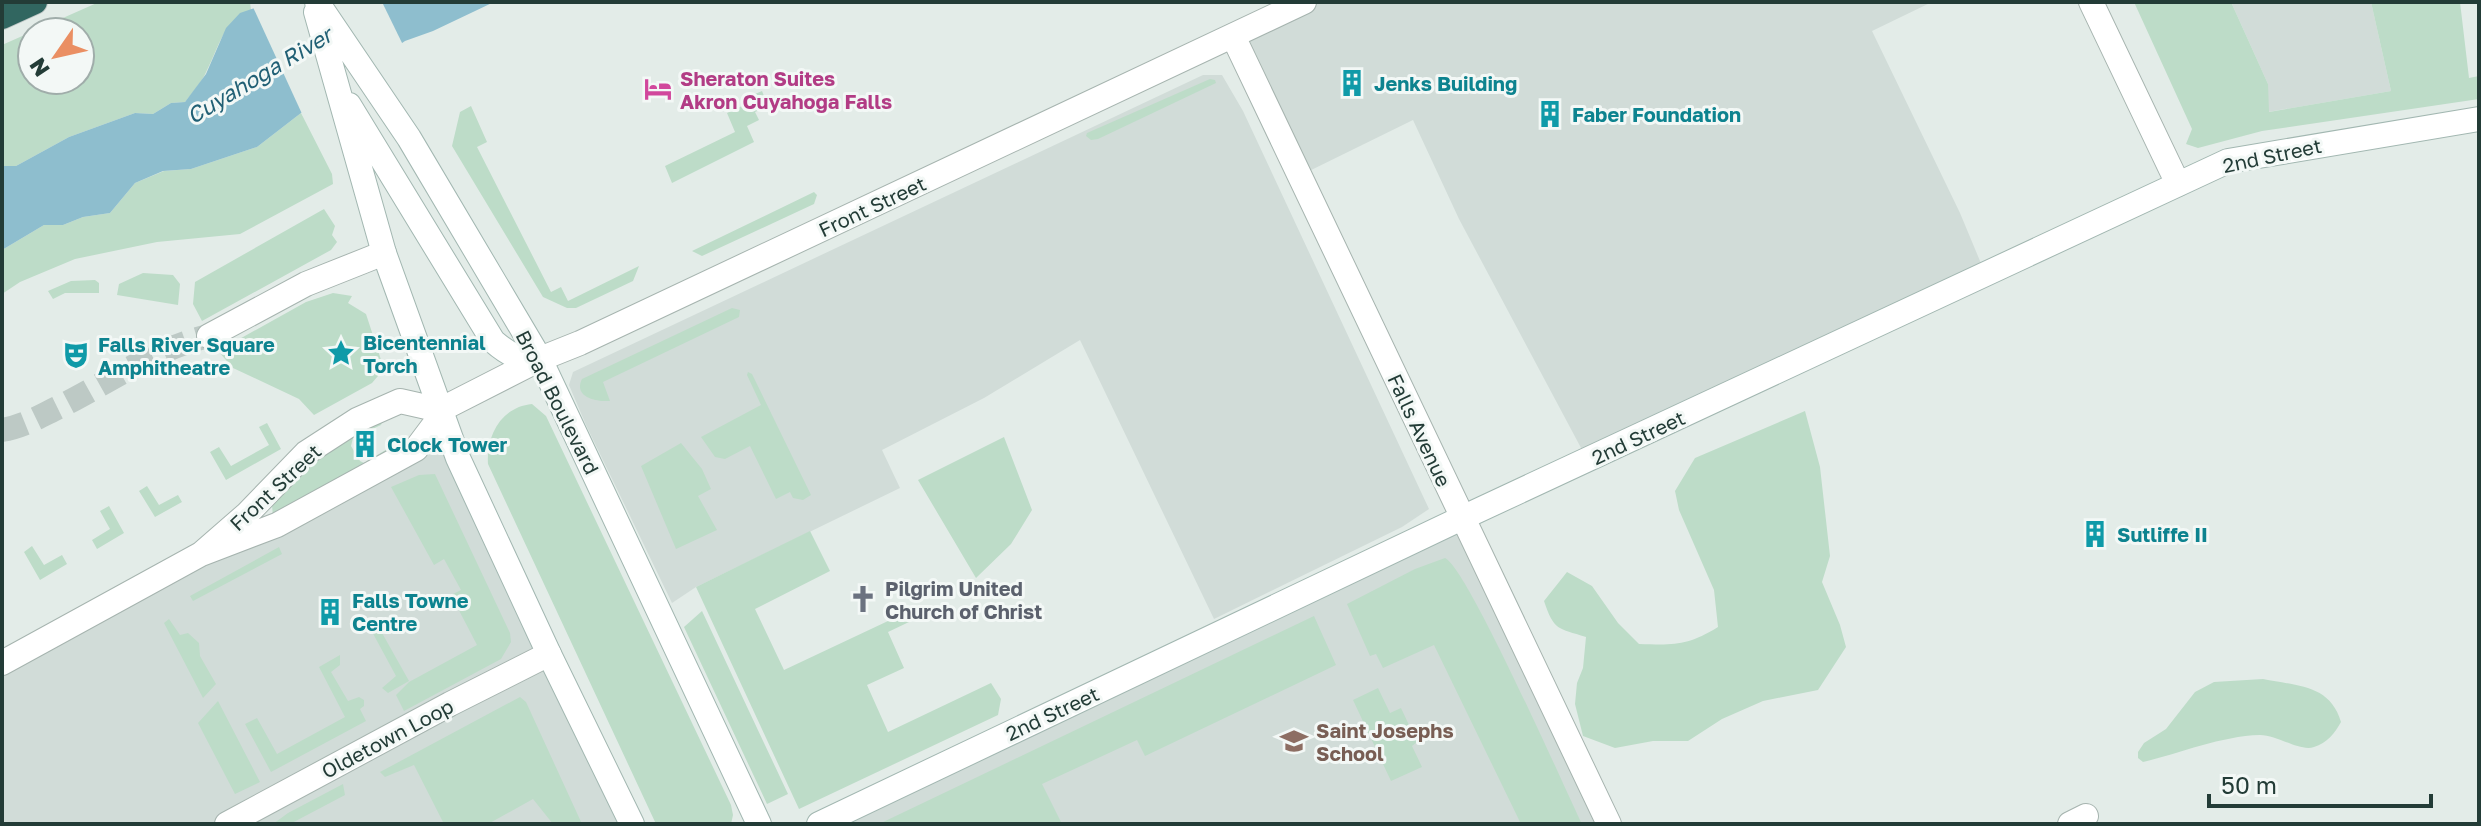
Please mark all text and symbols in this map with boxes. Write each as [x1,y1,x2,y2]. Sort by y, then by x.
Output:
north arrow [16,16,96,96]
water label: Cuyahoga River [181,19,339,129]
text: N [23,53,55,82]
place label: Sheraton Suites Akron Cuyahoga Falls [680,66,892,113]
building icon: Jenks Building [1337,68,1367,98]
place label: Jenks Building [1374,71,1517,95]
hotel icon: Sheraton Suites Akron Cuyahoga Falls [643,74,673,104]
building icon: Faber Foundation [1535,99,1565,129]
place label: Faber Foundation [1572,102,1741,126]
street label: 2nd Street [2220,133,2324,177]
street label: Front Street [814,171,930,241]
street label: Broad Boulevard [511,326,605,478]
place label: Bicentennial Torch [363,330,486,377]
place label: Falls River Square Amphitheatre [98,332,275,379]
place icon: Bicentennial Torch [326,338,356,368]
theatre icon: Falls River Square Amphitheatre [61,340,91,370]
street label: Falls Avenue [1383,370,1457,490]
street label: 2nd Street [1587,405,1689,469]
building icon: Clock Tower [350,429,380,459]
place label: Clock Tower [387,432,507,456]
street label: Front Street [224,439,326,535]
building icon: Sutliffe II [2080,519,2110,549]
place label: Sutliffe II [2117,522,2208,546]
place label: Pilgrim United Church of Christ [885,576,1042,623]
church icon: Pilgrim United Church of Christ [848,584,878,614]
place label: Falls Towne Centre [352,588,469,635]
building icon: Falls Towne Centre [315,597,345,627]
street label: 2nd Street [1001,681,1103,745]
street label: Oldetown Loop [317,693,457,783]
place label: Saint Josephs School [1316,718,1454,765]
school or university icon: Saint Josephs School [1279,726,1309,756]
scale bar [2209,758,2431,808]
text: 50 m [2221,770,2277,799]

